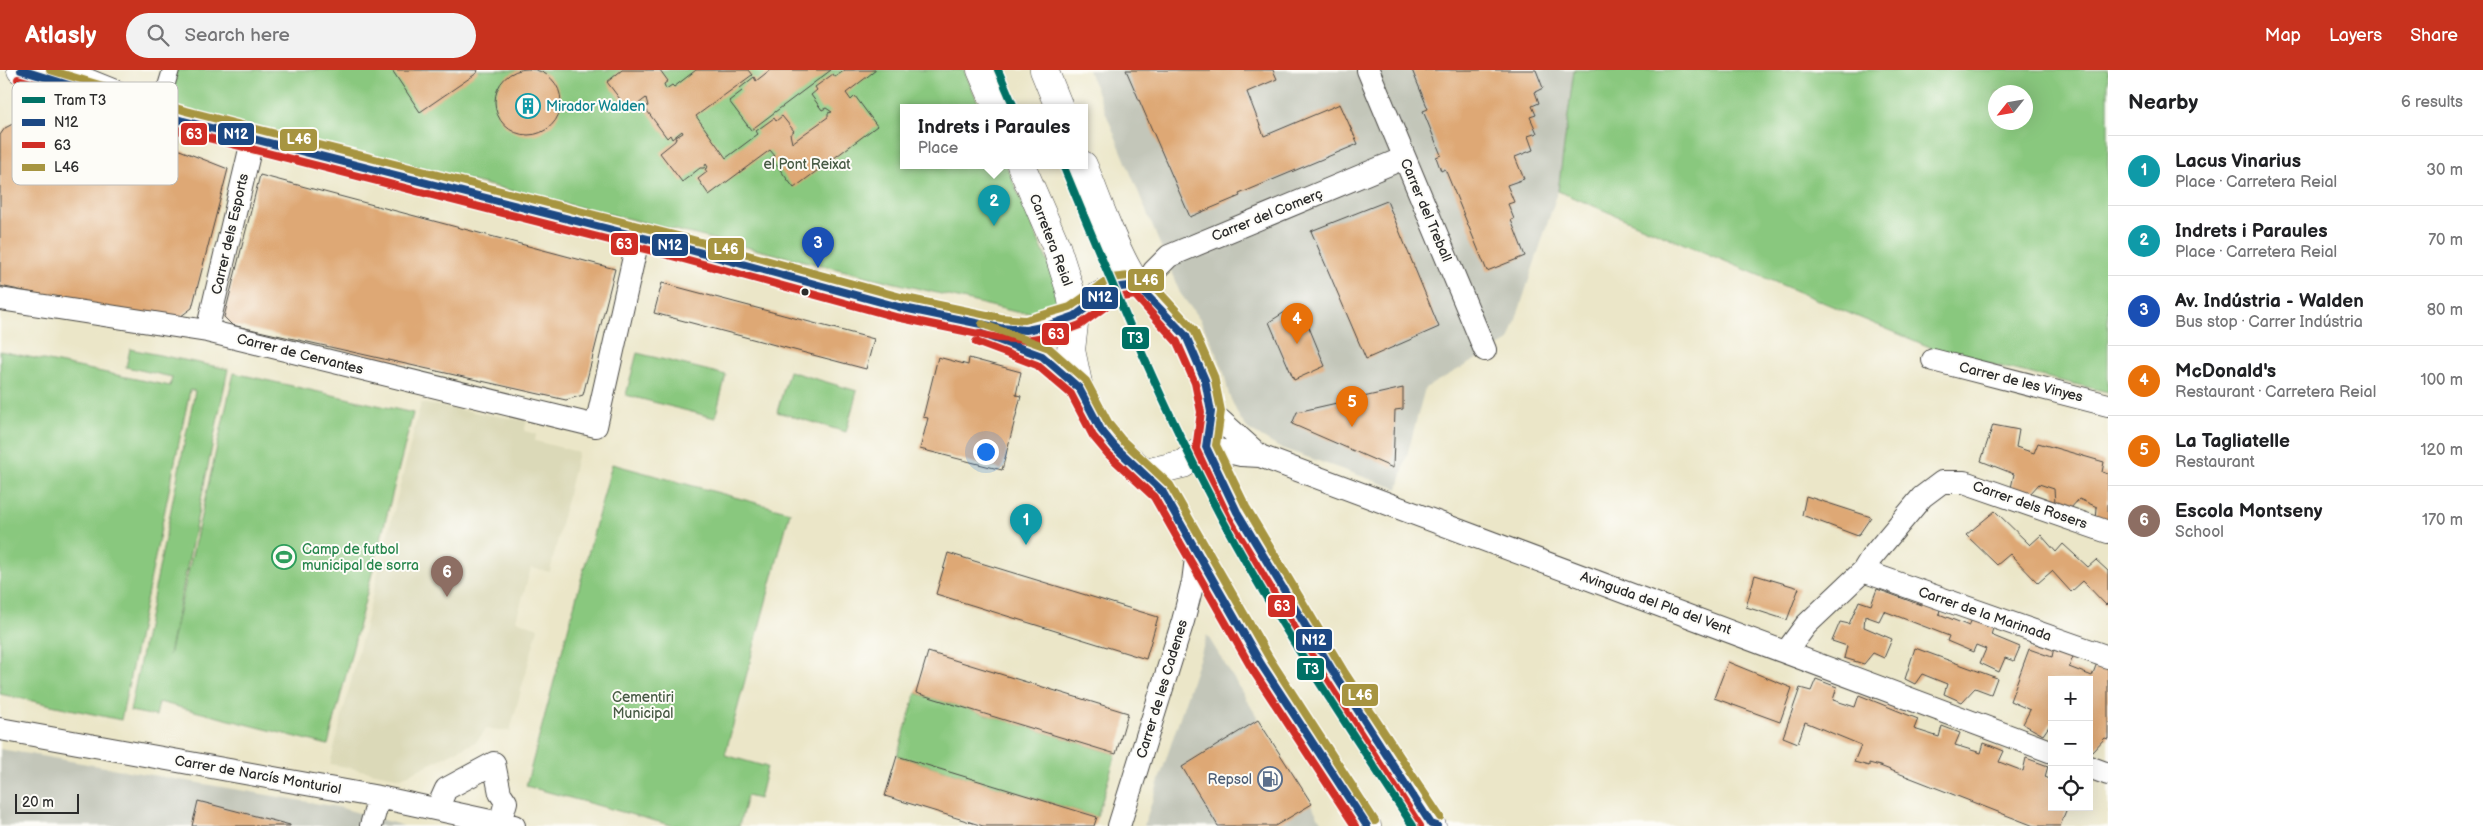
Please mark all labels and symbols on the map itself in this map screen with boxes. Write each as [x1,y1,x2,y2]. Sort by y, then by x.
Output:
legend [12,82,178,185]
north arrow [1988,85,2033,130]
text: Tram T3 [54,92,106,109]
building icon: Mirador Walden [515,93,541,119]
place label: Mirador Walden [546,98,646,115]
text: N12 [54,114,79,131]
line badge: 63 [180,122,208,146]
line badge: N12 [217,122,255,146]
text: 63 [186,126,202,143]
text: N12 [224,126,249,143]
line badge: L46 [279,128,318,152]
text: L46 [287,131,311,148]
text: 63 [54,137,71,154]
park label: el Pont Reixat [763,156,851,173]
street label: Carrer del Treball [1397,156,1455,264]
text: L46 [54,159,80,176]
street label: Carrer dels Esports [208,172,252,296]
pin: 2 [978,185,1010,226]
street label: Carrer del Comerç [1209,185,1325,245]
street label: Carretera Reial [1026,192,1076,288]
pin: 3 [802,227,834,268]
line badge: 63 [610,232,639,256]
line badge: N12 [651,233,689,257]
text: 63 [616,236,632,253]
text: N12 [658,237,683,254]
line badge: L46 [707,237,745,261]
text: L46 [714,241,738,258]
line badge: L46 [1127,268,1165,292]
text: L46 [1134,272,1158,289]
line badge: N12 [1081,286,1119,310]
unlabelled marker [800,287,810,297]
text: N12 [1088,289,1113,306]
pin: 4 [1281,303,1313,344]
line badge: 63 [1041,322,1070,346]
text: 63 [1048,326,1064,343]
line badge: T3 [1121,326,1150,350]
street label: Carrer de Cervantes [235,330,365,378]
text: T3 [1127,330,1143,347]
street label: Carrer de les Vinyes [1957,358,2085,406]
pin: 5 [1336,386,1368,427]
your location [973,439,999,465]
street label: Carrer dels Rosers [1970,477,2090,533]
pin: 1 [1010,504,1042,545]
place label: Camp de futbol municipal de sorra [302,541,419,574]
sports icon: Camp de futbol municipal de sorra [271,544,297,570]
pin: 6 [431,556,463,597]
street label: Avinguda del Pla del Vent [1578,568,1734,638]
street label: Carrer de la Marinada [1916,583,2054,645]
line badge: 63 [1267,594,1296,618]
text: 63 [1274,598,1290,615]
street label: Carrer de les Cadenes [1133,617,1191,760]
line badge: N12 [1295,628,1333,652]
text: N12 [1302,632,1327,649]
line badge: T3 [1296,657,1325,681]
text: T3 [1303,661,1319,678]
line badge: L46 [1341,683,1379,707]
text: L46 [1348,687,1372,704]
park label: Cementiri Municipal [612,689,674,722]
street label: Carrer de Narcís Monturiol [173,752,343,798]
fuel station icon: Repsol [1257,766,1283,792]
place label: Repsol [1208,771,1252,788]
scale bar [15,791,79,814]

